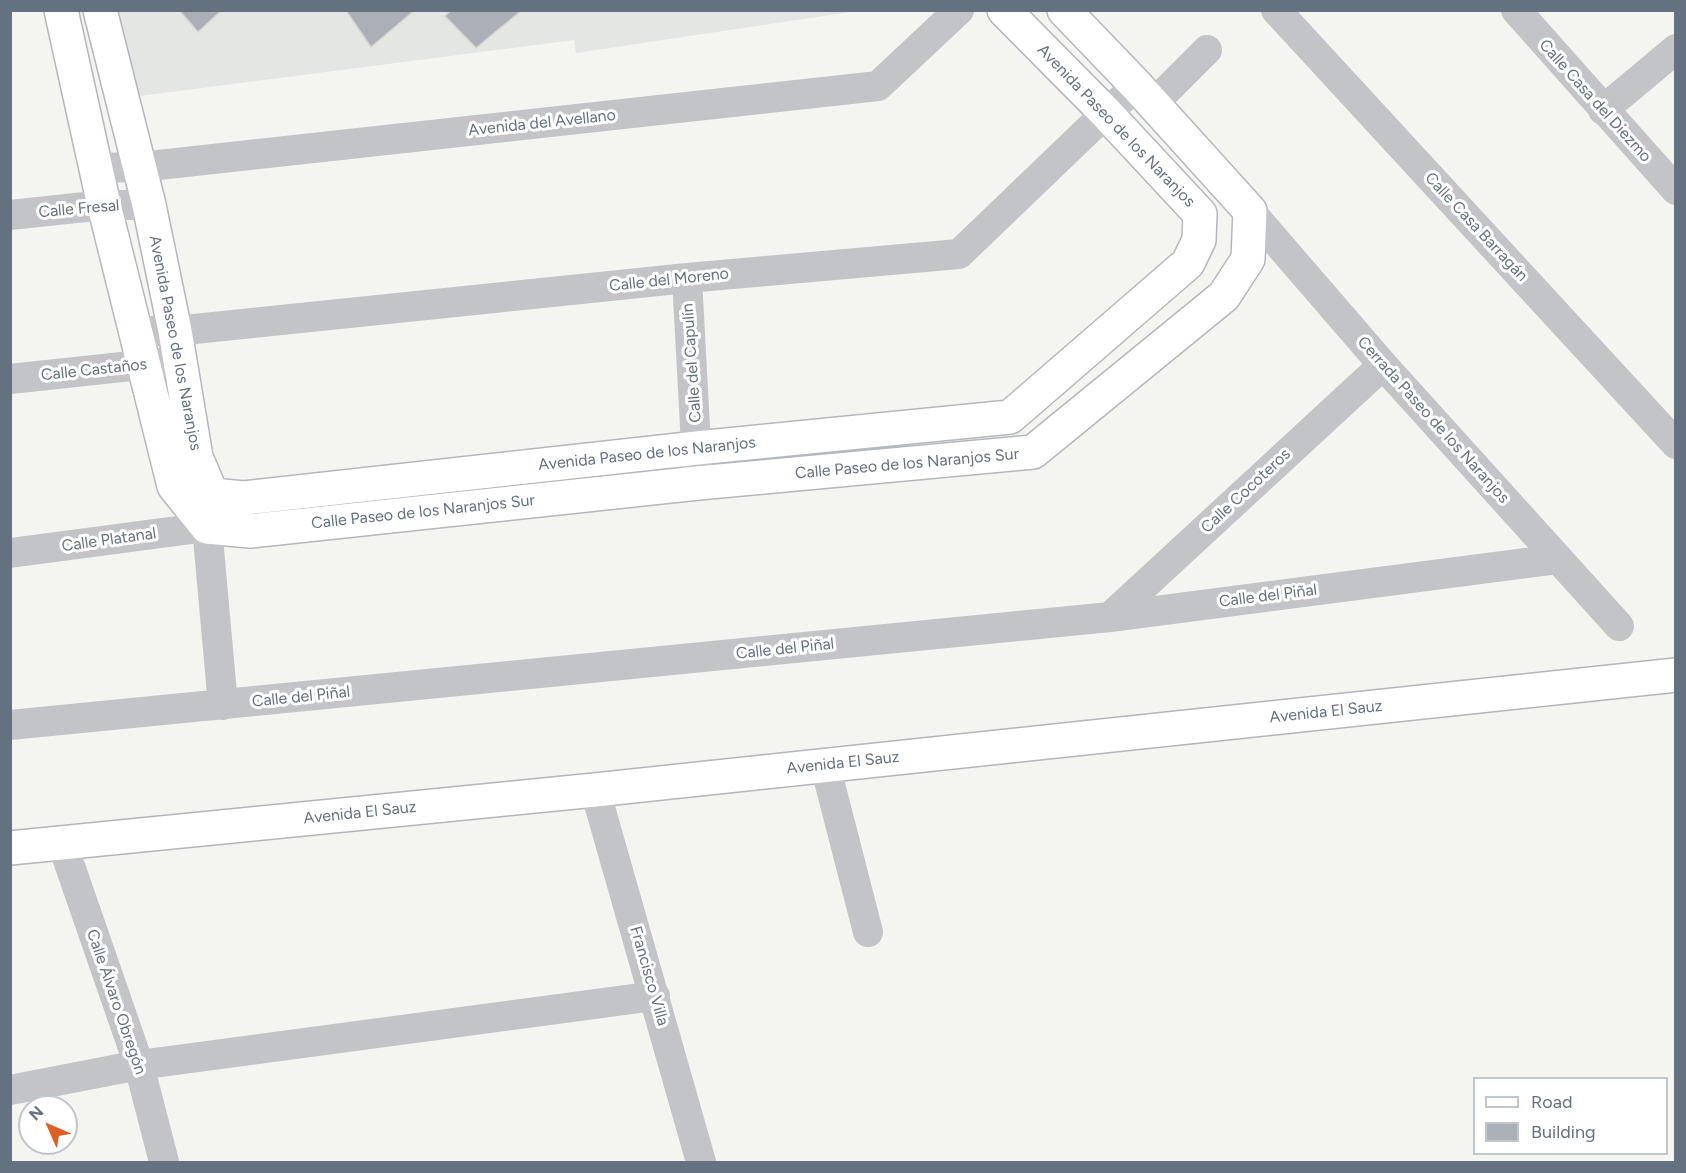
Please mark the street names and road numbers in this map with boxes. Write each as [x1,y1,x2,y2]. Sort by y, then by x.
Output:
street label: Calle Casa del Diezmo [1535,36,1655,166]
street label: Avenida Paseo de los Naranjos [1033,41,1199,211]
street label: Avenida del Avellano [467,106,617,140]
street label: Calle Casa Barragán [1421,169,1531,285]
street label: Calle Fresal [38,196,120,222]
street label: Avenida Paseo de los Naranjos [145,234,205,452]
street label: Calle del Moreno [608,264,730,296]
street label: Calle del Capulín [678,303,706,423]
street label: Cerrada Paseo de los Naranjos [1353,333,1513,507]
street label: Calle Castaños [40,355,148,385]
street label: Avenida Paseo de los Naranjos [537,433,757,475]
street label: Calle Paseo de los Naranjos Sur [794,445,1020,483]
street label: Calle Cocoteros [1197,445,1295,537]
street label: Calle Paseo de los Naranjos Sur [310,491,536,533]
street label: Calle Platanal [61,524,157,556]
street label: Calle del Piñal [1218,580,1318,612]
street label: Calle del Piñal [735,634,835,664]
street label: Calle del Piñal [251,682,351,712]
street label: Avenida El Sauz [1269,697,1383,727]
street label: Avenida El Sauz [786,748,900,778]
street label: Avenida El Sauz [303,798,417,828]
street label: Francisco Villa [626,924,672,1028]
street label: Calle Álvaro Obregón [82,927,150,1077]

